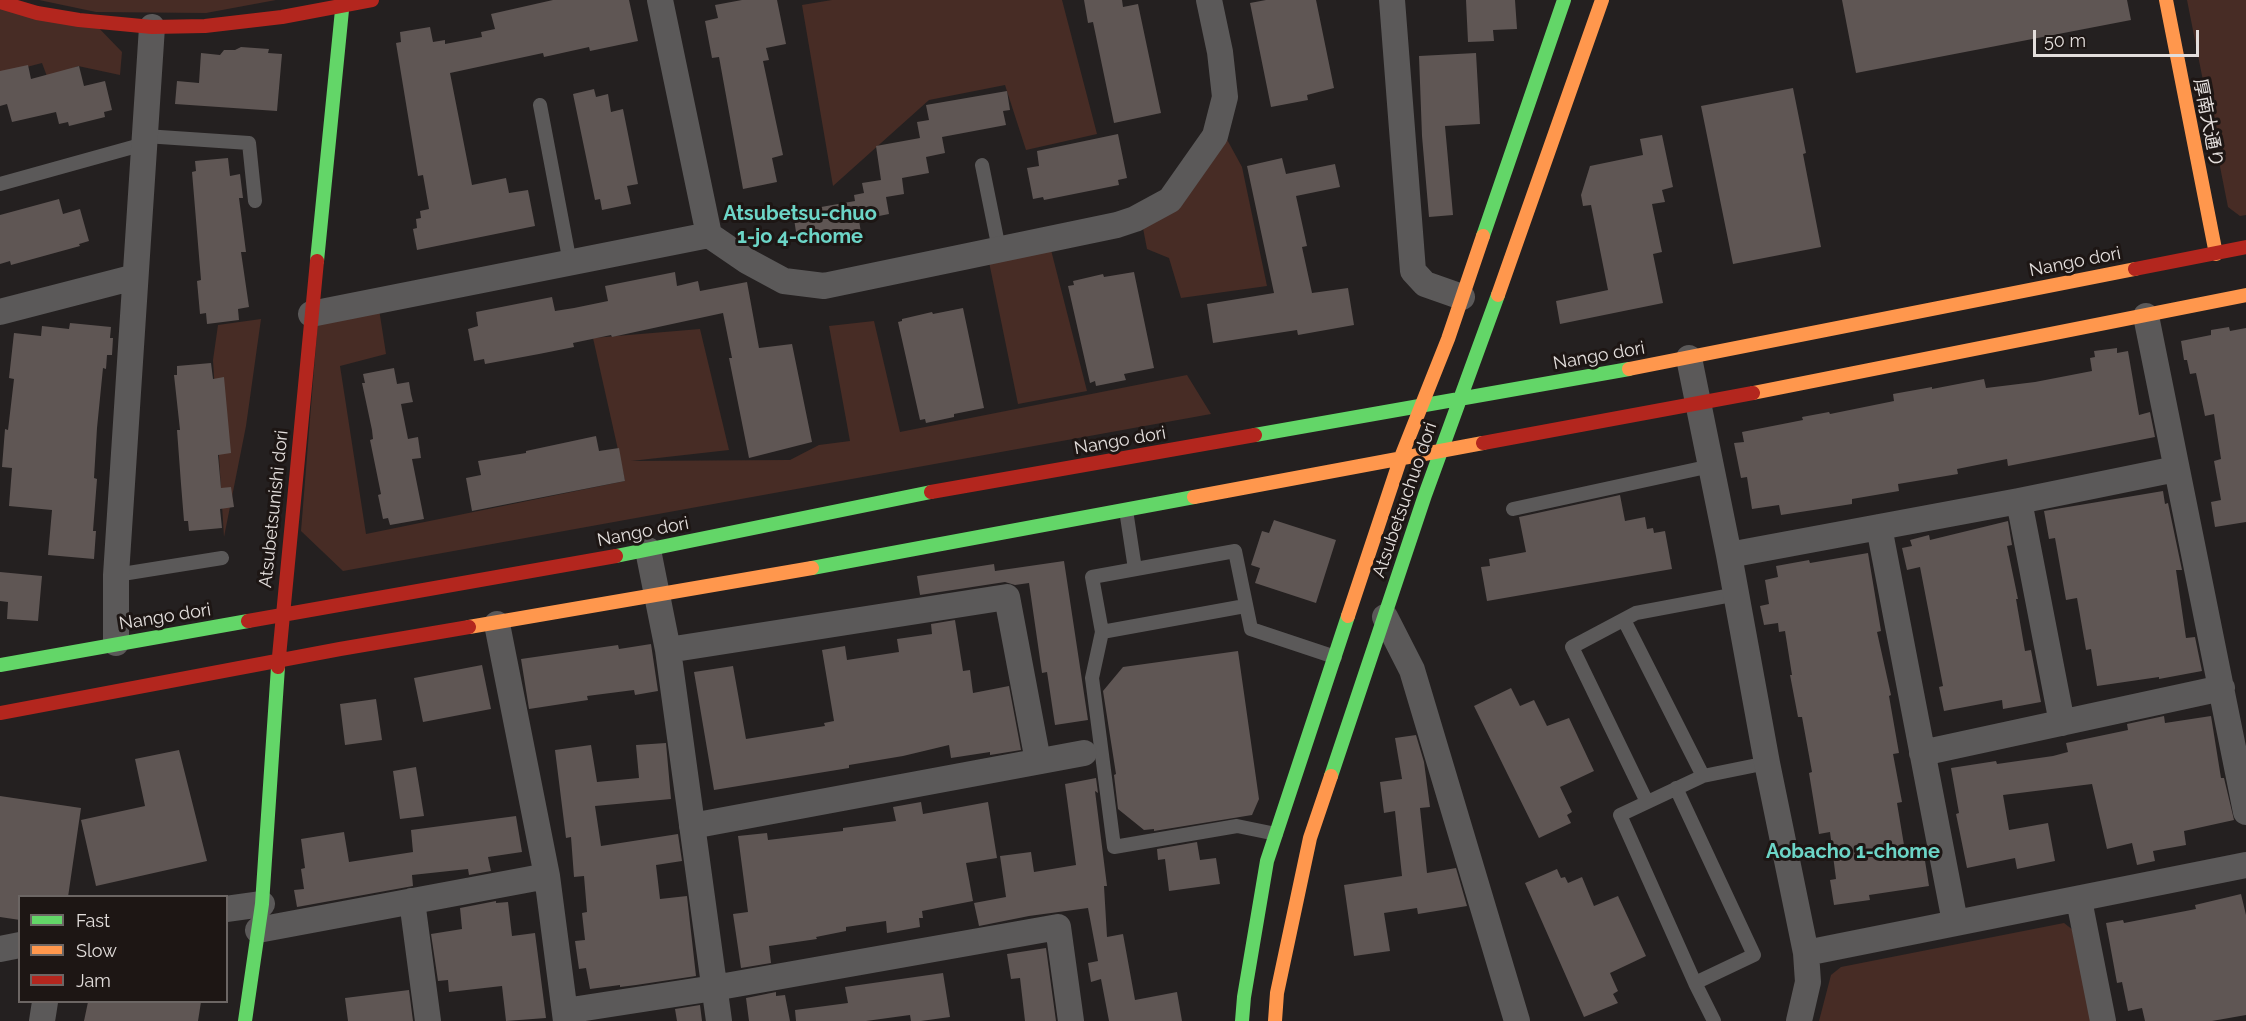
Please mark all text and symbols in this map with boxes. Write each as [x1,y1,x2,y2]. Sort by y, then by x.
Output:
scale bar [2036,18,2202,56]
text: 50 m [2044,30,2086,51]
street label: 厚南大通り [2189,77,2227,169]
district label: Atsubetsu-chuo 1-jo 4-chome [723,202,877,249]
street label: Nango dori [2027,243,2123,281]
street label: Nango dori [1551,337,1647,375]
street label: Atsubetsuchuo dori [1368,420,1442,580]
street label: Nango dori [1072,422,1168,460]
street label: Atsubetsunishi dori [255,429,293,589]
street label: Nango dori [595,513,691,551]
street label: Nango dori [118,599,212,635]
district label: Aobacho 1-chome [1766,840,1940,864]
legend [18,895,228,1003]
text: Fast [76,910,110,931]
text: Slow [76,940,117,961]
text: Jam [76,970,111,991]

